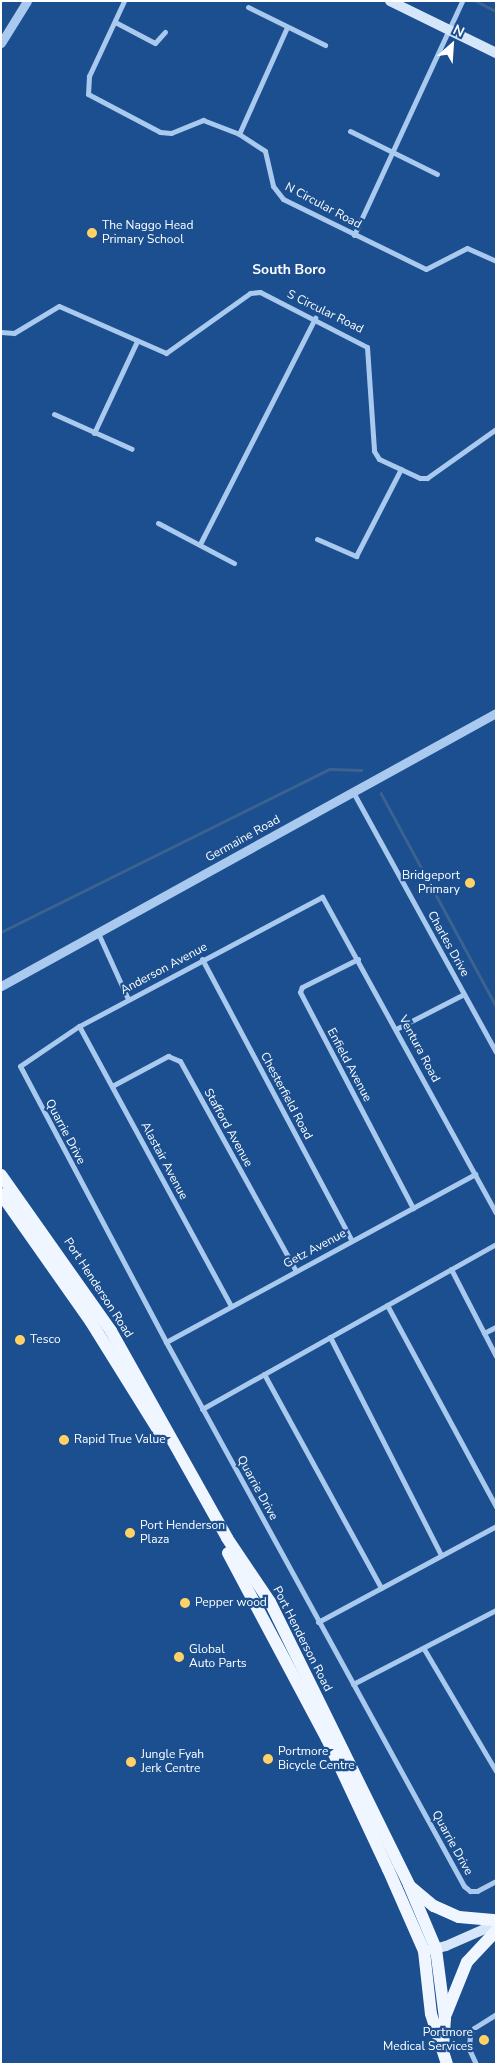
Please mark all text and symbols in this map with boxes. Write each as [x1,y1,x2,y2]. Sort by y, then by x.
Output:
north arrow [427,20,477,70]
text: N [450,20,468,42]
street label: N Circular Road [282,180,364,232]
place label: The Naggo Head Primary School [102,219,193,247]
marker: The Naggo Head Primary School [86,227,98,239]
district label: South Boro [252,262,326,278]
street label: S Circular Road [285,287,365,337]
street label: Germaine Road [203,813,283,865]
place label: Bridgeport Primary [402,869,460,897]
marker: Bridgeport Primary [464,877,476,889]
street label: Charles Drive [424,909,472,979]
street label: Anderson Avenue [118,940,210,998]
street label: Ventura Road [395,1013,443,1085]
street label: Enfield Avenue [324,1026,374,1104]
street label: Chesterfield Road [257,1050,315,1142]
street label: Stafford Avenue [201,1086,255,1170]
street label: Quarrie Drive [42,1097,88,1167]
street label: Alastair Avenue [137,1120,191,1202]
street label: Getz Avenue [281,1226,349,1272]
street label: Port Henderson Road [60,1235,136,1341]
place label: Tesco [30,1333,61,1347]
marker: Tesco [14,1334,26,1346]
place label: Rapid True Value [74,1433,166,1447]
marker: Rapid True Value [58,1434,70,1446]
street label: Quarrie Drive [233,1453,281,1523]
place label: Port Henderson Plaza [140,1519,225,1547]
marker: Port Henderson Plaza [124,1527,136,1539]
street label: Port Henderson Road [269,1584,335,1694]
place label: Pepper wood [195,1596,267,1610]
marker: Pepper wood [179,1597,191,1609]
place label: Global Auto Parts [189,1643,247,1671]
marker: Global Auto Parts [173,1651,185,1663]
place label: Portmore Bicycle Centre [278,1745,355,1773]
place label: Jungle Fyah Jerk Centre [141,1748,204,1776]
marker: Portmore Bicycle Centre [262,1753,274,1765]
marker: Jungle Fyah Jerk Centre [125,1756,137,1768]
street label: Quarrie Drive [428,1808,476,1878]
place label: Portmore Medical Services [383,2026,473,2054]
marker: Portmore Medical Services [477,2033,491,2047]

